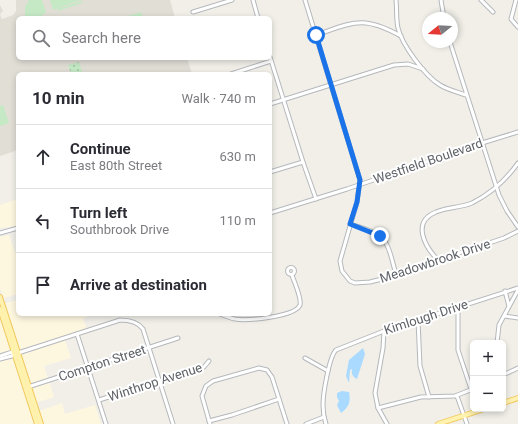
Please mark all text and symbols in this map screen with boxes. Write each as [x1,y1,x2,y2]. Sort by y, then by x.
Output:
north arrow [422,12,458,48]
search box [16,16,272,60]
route start [307,26,325,44]
icon: search [30,27,52,49]
text: Search here [62,29,141,47]
text: 10 min [32,88,85,108]
text: Walk · 740 m [181,91,256,106]
street label: Westfield Boulevard [371,135,485,187]
text: Continue [70,140,131,158]
icon: ahead [32,146,54,168]
text: 630 m [219,149,256,164]
text: East 80th Street [70,158,162,173]
text: Turn left [70,204,127,222]
icon: left [32,210,54,232]
text: 110 m [219,213,256,228]
text: Southbrook Drive [70,222,169,237]
route end [371,227,389,245]
street label: Meadowbrook Drive [378,236,492,286]
icon: arrive [32,274,54,296]
text: Arrive at destination [70,276,207,294]
street label: Kimlough Drive [382,296,470,338]
map controls [470,340,506,412]
button: + [470,340,506,376]
street label: Compton Street [56,342,148,384]
street label: Winthrop Avenue [106,360,204,404]
button: − [470,376,506,412]

